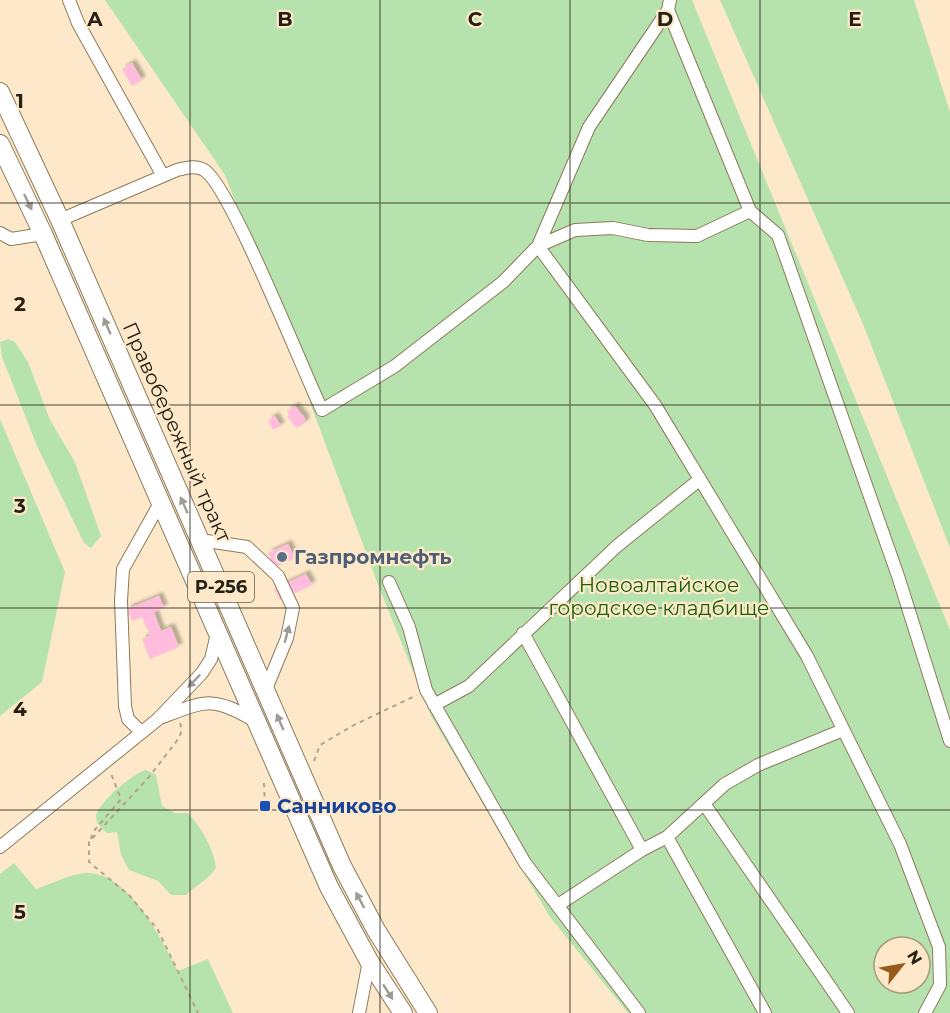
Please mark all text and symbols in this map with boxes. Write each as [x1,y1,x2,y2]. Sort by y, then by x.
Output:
text: A [86,7,103,31]
text: B [277,7,293,31]
text: C [468,7,483,31]
text: D [657,7,673,31]
text: E [848,7,862,31]
text: 1 [16,89,24,113]
one-way arrow [23,194,32,211]
text: 2 [14,292,26,316]
one-way arrow [101,317,111,335]
street label: Правобережный тракт [118,318,237,546]
text: 3 [13,494,26,518]
one-way arrow [180,496,189,513]
place label: Газпромнефть [294,545,452,569]
marker: Газпромнефть [275,550,289,564]
road number: Р-256 [188,572,254,602]
park label: Новоалтайское городское кладбище [549,573,769,620]
one-way arrow [283,625,292,643]
one-way arrow [187,674,201,688]
text: 4 [13,697,27,721]
one-way arrow [274,713,284,731]
place label: Санниково [277,794,397,818]
marker: Санниково [258,799,272,813]
one-way arrow [355,891,365,908]
text: 5 [14,900,26,924]
north arrow [872,935,932,995]
text: N [903,947,926,968]
one-way arrow [383,984,394,1000]

